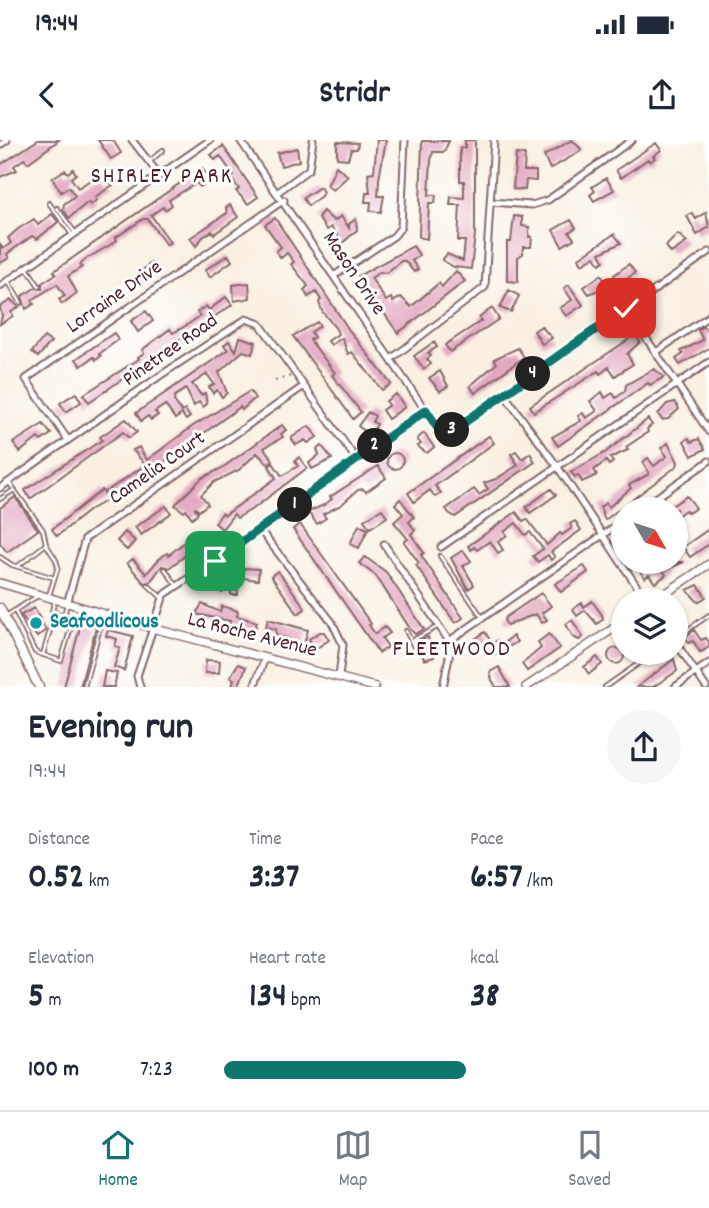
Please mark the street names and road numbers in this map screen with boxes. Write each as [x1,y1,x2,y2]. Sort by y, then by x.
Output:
street label: Mason Drive [314,226,392,322]
street label: Lorraine Drive [61,254,169,342]
street label: Pinetree Road [117,307,225,395]
street label: Camelia Court [104,425,213,513]
street label: La Roche Avenue [184,605,320,667]

